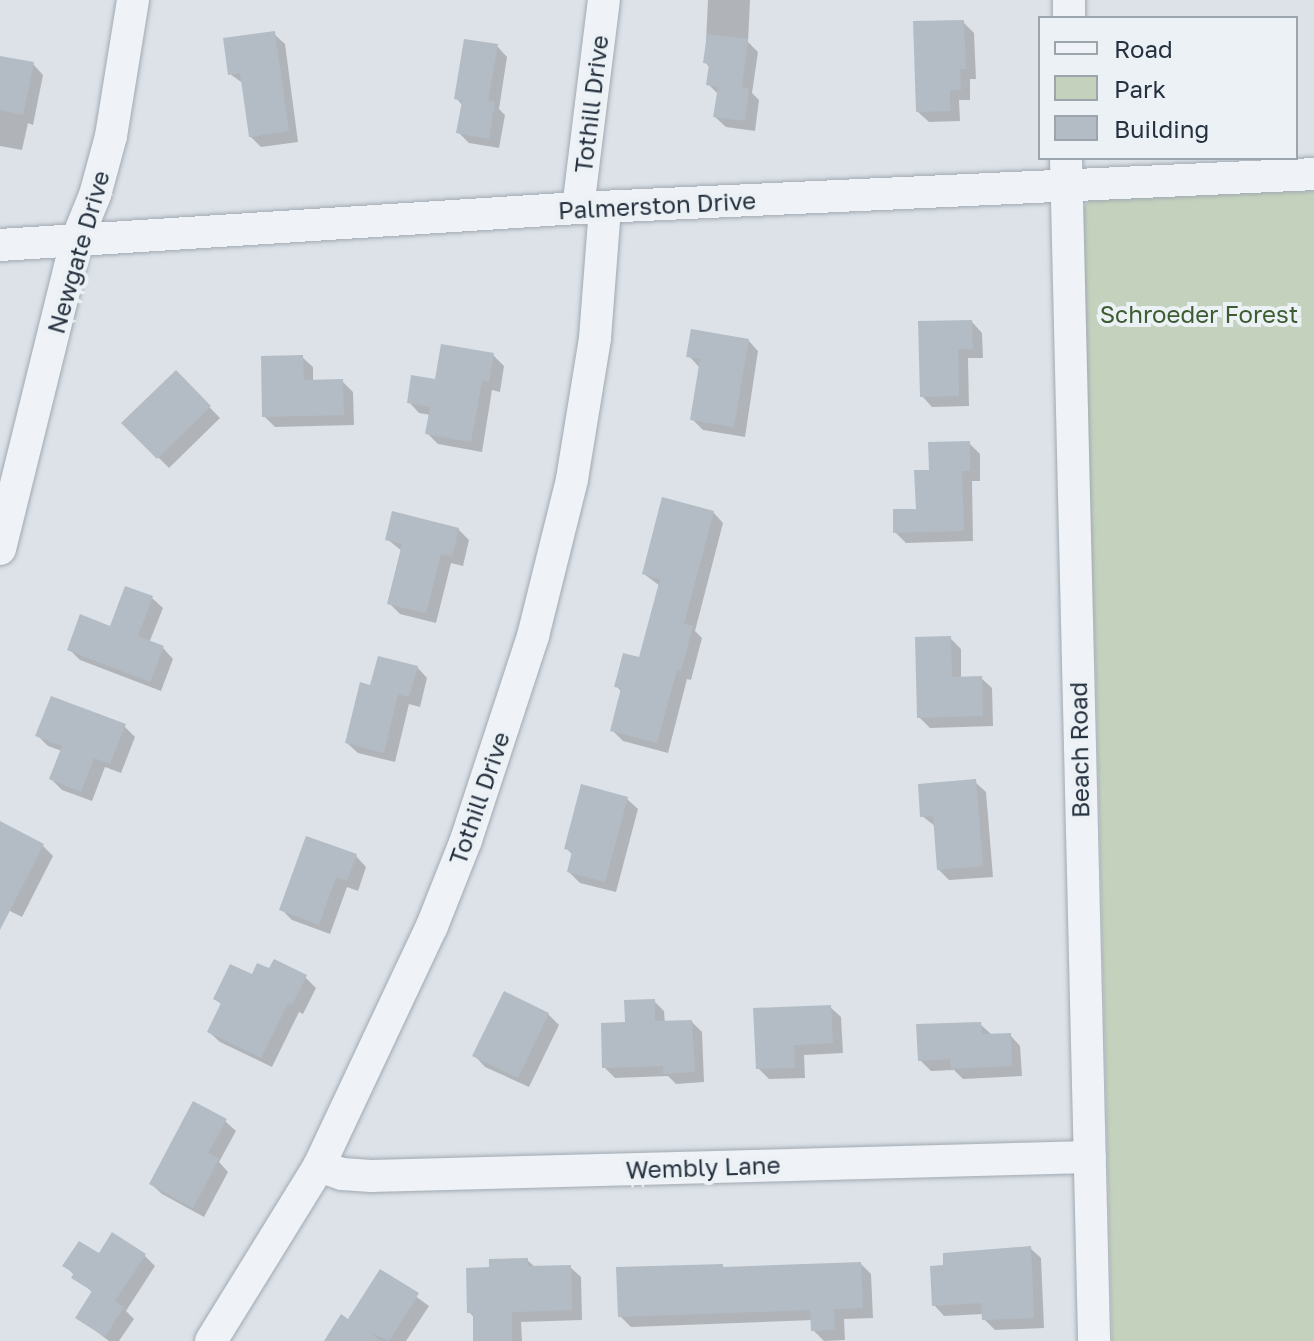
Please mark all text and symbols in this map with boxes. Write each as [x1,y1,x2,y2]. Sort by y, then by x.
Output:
legend [1038,16,1298,160]
street label: Tothill Drive [568,33,614,175]
text: Road [1114,34,1173,63]
text: Park [1114,74,1166,103]
text: Building [1114,114,1209,143]
street label: Newgate Drive [41,167,115,337]
street label: Palmerston Drive [557,185,757,225]
park label: Schroeder Forest [1100,300,1298,328]
street label: Beach Road [1063,682,1095,818]
street label: Tothill Drive [443,728,515,868]
street label: Wembly Lane [625,1150,781,1184]

